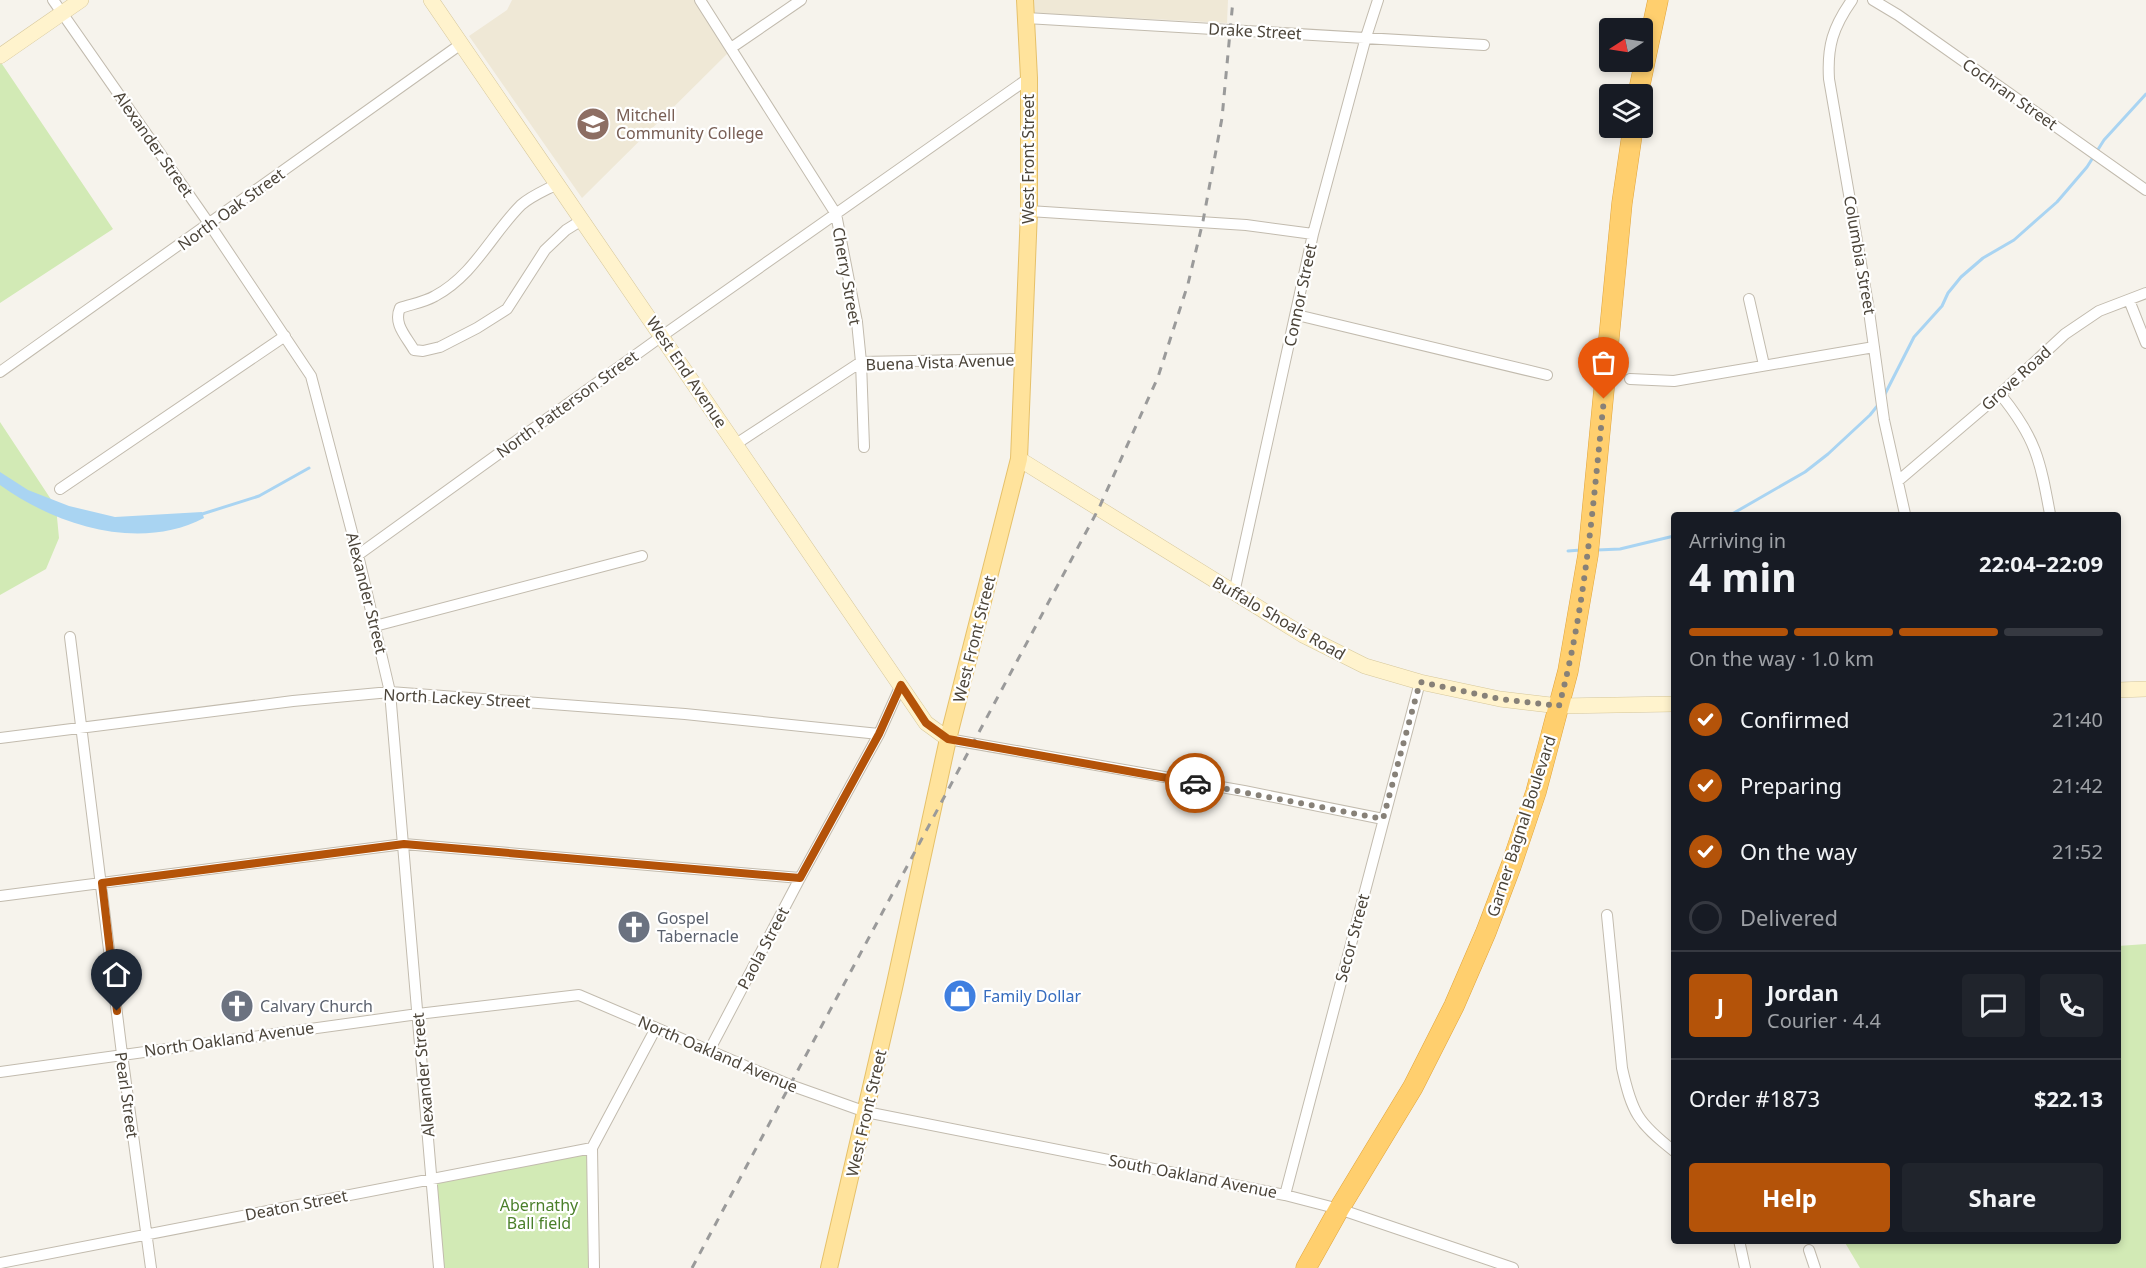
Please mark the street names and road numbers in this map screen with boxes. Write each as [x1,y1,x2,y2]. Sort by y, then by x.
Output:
street label: Drake Street [1208,18,1302,44]
street label: Cochran Street [1958,53,2062,135]
street label: Alexander Street [109,87,199,202]
street label: West Front Street [1017,94,1039,224]
street label: North Oak Street [173,163,289,255]
street label: Columbia Street [1839,194,1881,316]
street label: Cherry Street [828,225,866,327]
street label: Connor Street [1278,241,1322,348]
street label: West End Avenue [641,312,733,432]
street label: Grove Road [1976,341,2056,415]
street label: North Patterson Street [492,345,642,463]
street label: Buena Vista Avenue [865,348,1015,376]
street label: Alexander Street [341,530,393,656]
street label: Buffalo Shoals Road [1209,571,1349,665]
street label: West Front Street [948,573,1000,705]
street label: North Lackey Street [383,683,531,713]
street label: Garner Bagnal Boulevard [1481,733,1561,919]
street label: Secor Street [1330,891,1374,985]
street label: Paola Street [732,903,794,993]
street label: North Oakland Avenue [635,1010,801,1098]
street label: Alexander Street [407,1012,439,1138]
street label: North Oakland Avenue [143,1016,315,1062]
street label: West Front Street [841,1047,891,1179]
street label: Pearl Street [110,1050,144,1140]
street label: South Oakland Avenue [1107,1149,1279,1203]
street label: Deaton Street [243,1184,349,1226]

